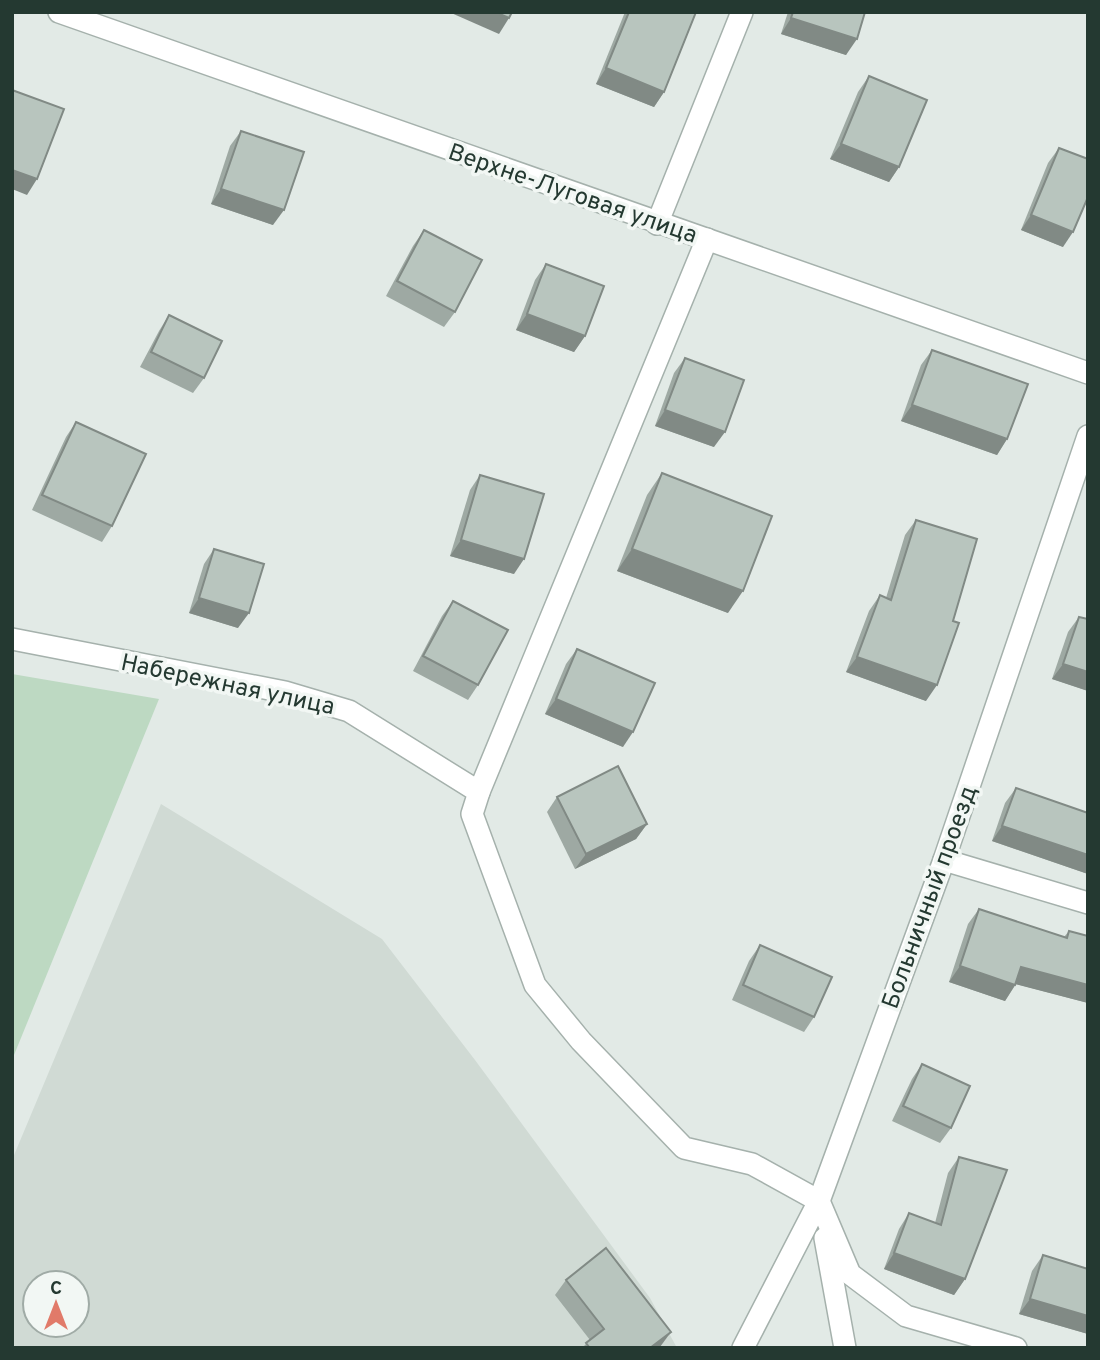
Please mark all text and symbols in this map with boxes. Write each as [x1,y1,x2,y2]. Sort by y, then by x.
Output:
street label: Верхне-Луговая улица [444,138,701,252]
street label: Набережная улица [118,649,337,723]
street label: Больничный проезд [877,782,985,1013]
north arrow [21,1269,91,1339]
text: С [50,1277,62,1301]

